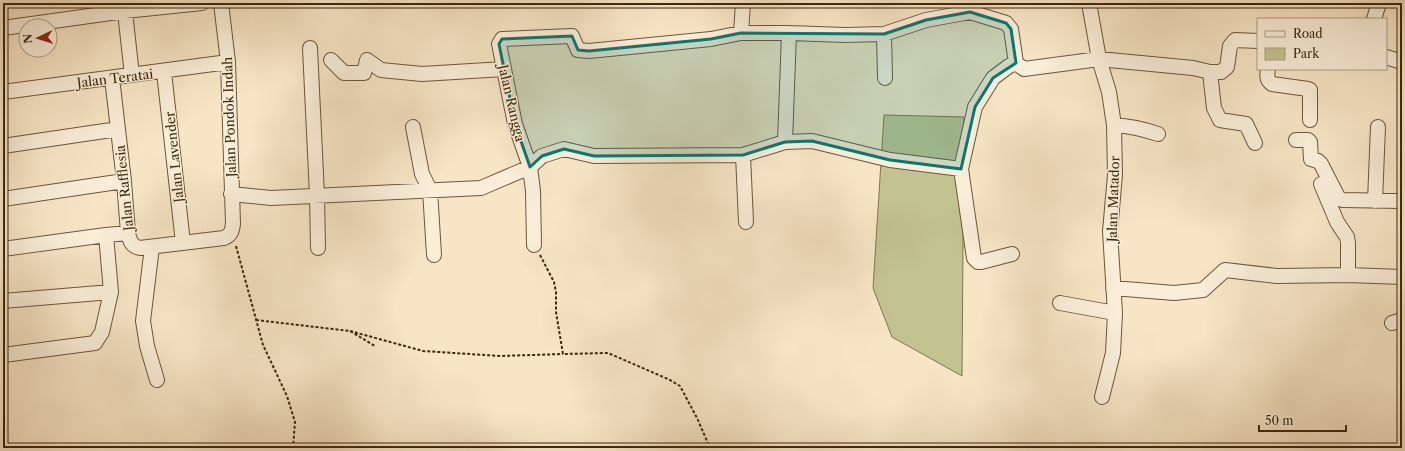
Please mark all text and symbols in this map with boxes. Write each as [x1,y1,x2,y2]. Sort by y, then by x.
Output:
north arrow [18,18,58,58]
legend [1257,18,1387,70]
text: Road [1293,26,1323,41]
text: N [21,33,35,44]
text: Park [1293,46,1320,61]
street label: Jalan Pondok Indah [219,56,239,180]
street label: Jalan Rangga [495,61,529,143]
street label: Jalan Teratai [74,65,154,91]
street label: Jalan Lavender [161,110,187,205]
street label: Jalan Rafflesia [112,144,137,234]
street label: Jalan Matador [1103,155,1123,244]
scale bar [1259,407,1346,433]
text: 50 m [1265,413,1294,428]

